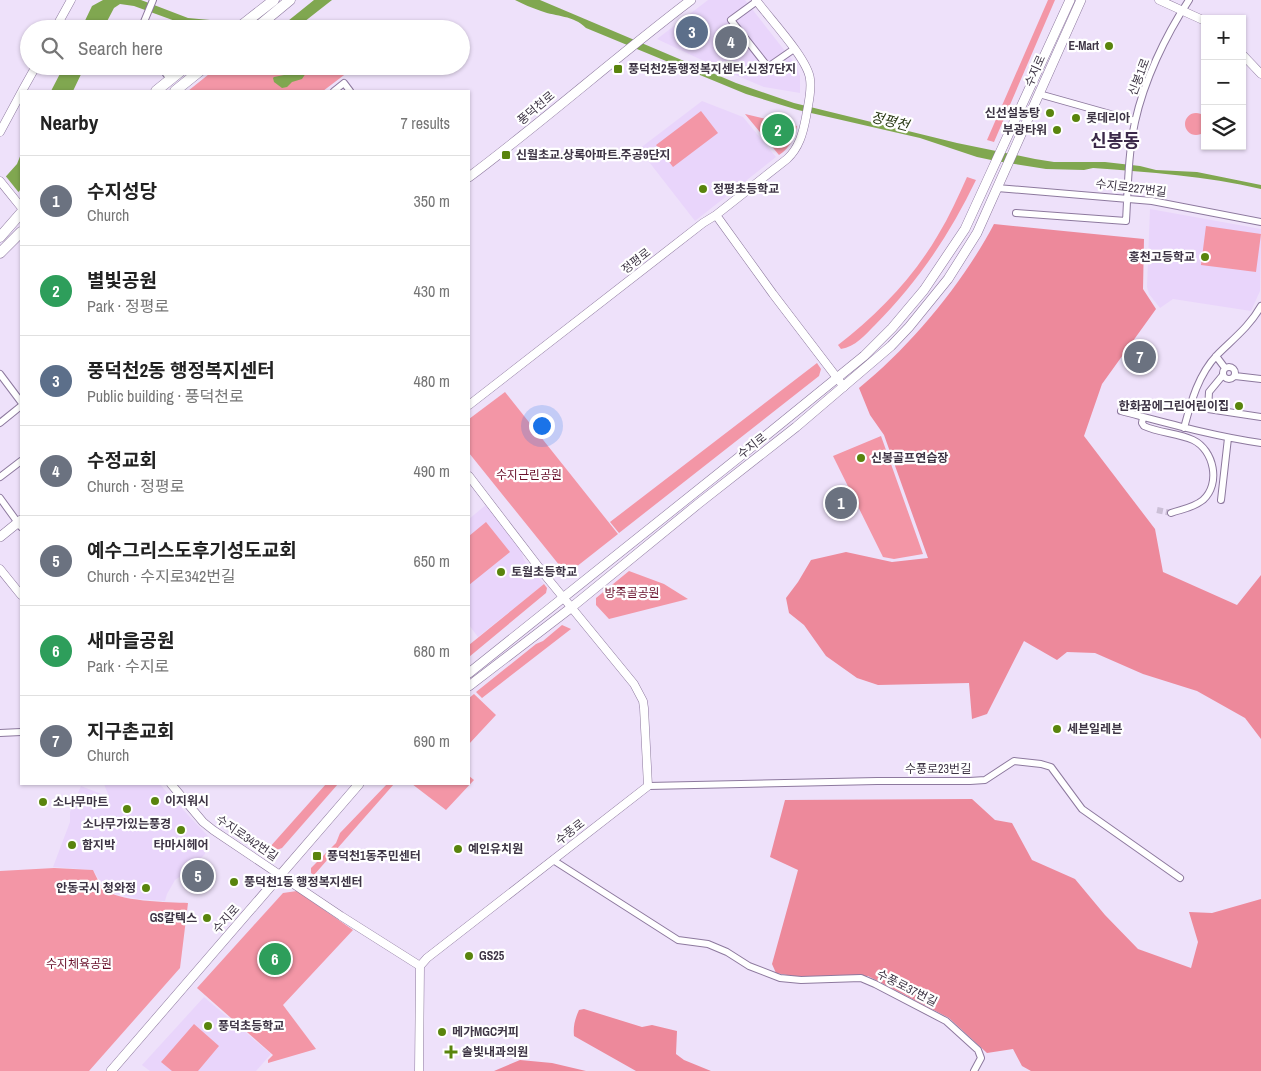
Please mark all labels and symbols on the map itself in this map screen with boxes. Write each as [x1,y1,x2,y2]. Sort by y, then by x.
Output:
pin: 3 [676,13,708,51]
pin: 4 [715,23,747,61]
place label: E-Mart [1068,38,1100,54]
marker: E-Mart [1103,40,1115,52]
street label: 수지로 [1021,53,1049,89]
street label: 신봉1로 [1125,56,1153,98]
place label: 풍덕천2동행정복지센터.신정7단지 [628,61,796,77]
marker: 풍덕천2동행정복지센터.신정7단지 [612,63,624,75]
street label: 풍덕천로 [514,88,558,128]
place label: 신선설농탕 [985,105,1040,121]
marker: 신선설농탕 [1044,107,1056,119]
water label: 정평천 [869,108,912,135]
place label: 롯데리아 [1086,110,1130,126]
pin: 2 [762,111,794,149]
marker: 롯데리아 [1070,112,1082,124]
place label: 부광타워 [1003,122,1047,138]
marker: 부광타워 [1051,124,1063,136]
district label: 신봉동 [1090,128,1140,153]
place label: 신월초교.상록아파트.주공9단지 [516,147,670,163]
marker: 신월초교.상록아파트.주공9단지 [500,149,512,161]
street label: 수지로227번길 [1094,176,1168,200]
place label: 정평초등학교 [713,181,779,197]
marker: 정평초등학교 [697,183,709,195]
street label: 정평로 [618,244,654,278]
place label: 홍천고등학교 [1129,249,1195,265]
marker: 홍천고등학교 [1199,251,1211,263]
pin: 7 [1124,338,1156,376]
place label: 한화꿈에그린어린이집 [1119,398,1229,414]
marker: 한화꿈에그린어린이집 [1233,400,1245,412]
your location [529,413,555,439]
street label: 수지로 [734,429,770,463]
place label: 신봉골프연습장 [871,450,948,466]
marker: 신봉골프연습장 [855,452,867,464]
park label: 수지근린공원 [496,467,562,483]
pin: 1 [825,484,857,522]
place label: 토월초등학교 [511,564,577,580]
marker: 토월초등학교 [495,566,507,578]
park label: 방죽골공원 [604,585,660,601]
place label: 세븐일레븐 [1067,721,1122,737]
marker: 세븐일레븐 [1051,723,1063,735]
street label: 수풍로23번길 [905,761,971,777]
place label: 이지워시 [165,793,209,809]
place label: 소나무마트 [53,794,108,810]
marker: 이지워시 [149,795,161,807]
marker: 소나무마트 [37,796,49,808]
marker: 소나무가있는풍경 [121,803,133,815]
street label: 수지로342번길 [213,811,281,865]
street label: 수풍로 [552,815,588,849]
place label: 소나무가있는풍경 [83,816,171,832]
marker: 타마시헤어 [175,824,187,836]
place label: 함지박 [82,837,115,853]
place label: 타마시헤어 [153,837,209,853]
marker: 함지박 [66,839,78,851]
place label: 예인유치원 [468,841,523,857]
marker: 예인유치원 [452,843,464,855]
place label: 풍덕천1동주민센터 [327,848,421,864]
marker: 풍덕천1동주민센터 [311,850,323,862]
pin: 5 [182,857,214,895]
place label: 풍덕천1동 행정복지센터 [244,874,363,890]
marker: 풍덕천1동 행정복지센터 [228,876,240,888]
place label: 안동국시 청와정 [56,880,136,896]
marker: 안동국시 청와정 [140,882,152,894]
street label: 수지로 [209,901,243,937]
place label: GS칼텍스 [150,910,197,926]
marker: GS칼텍스 [201,912,213,924]
pin: 6 [259,940,291,978]
place label: GS25 [479,948,505,964]
marker: GS25 [463,950,475,962]
park label: 수지체육공원 [46,956,112,972]
street label: 수풍로37번길 [874,966,940,1010]
place label: 풍덕초등학교 [218,1018,284,1034]
marker: 풍덕초등학교 [202,1020,214,1032]
place label: 메가MGC커피 [452,1024,519,1040]
marker: 메가MGC커피 [436,1026,448,1038]
place label: 솔빛내과의원 [462,1044,528,1060]
marker: 솔빛내과의원 [444,1045,458,1059]

